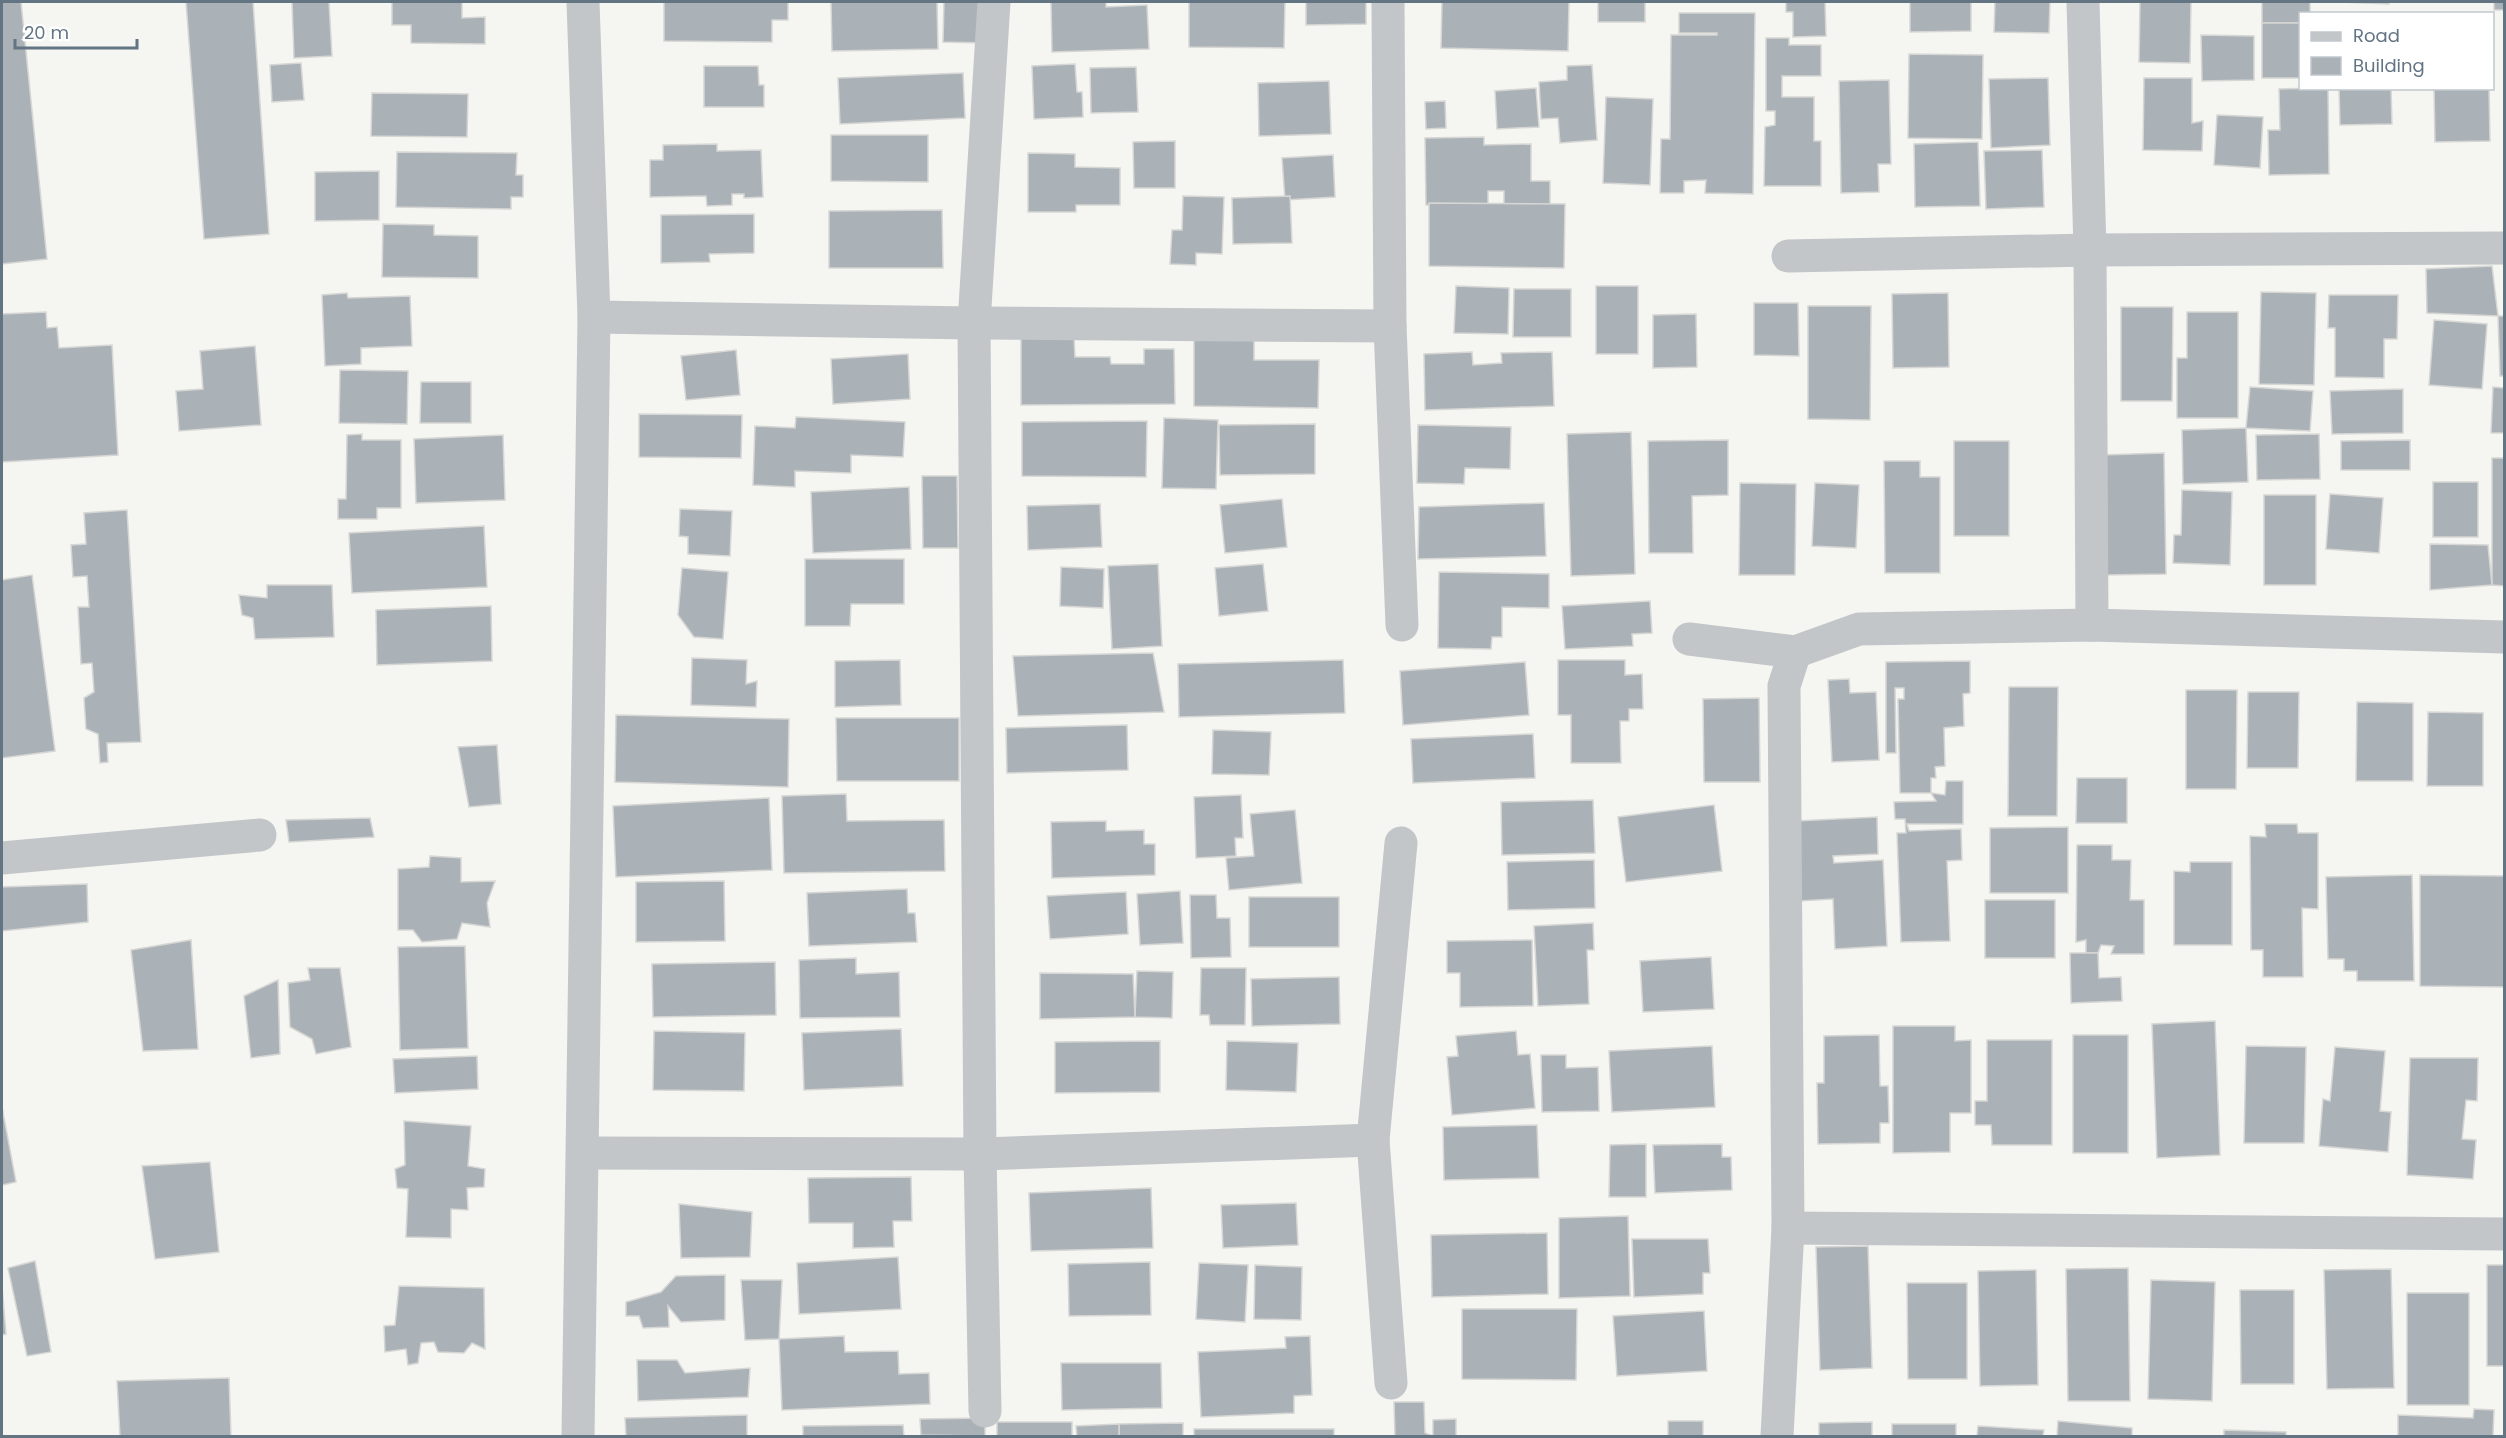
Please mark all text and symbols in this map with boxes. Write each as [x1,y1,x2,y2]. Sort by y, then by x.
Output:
scale bar [15,12,136,50]
legend [2299,12,2494,90]
text: 20 m [24,20,69,45]
text: Road [2353,23,2400,48]
text: Building [2353,53,2425,78]

